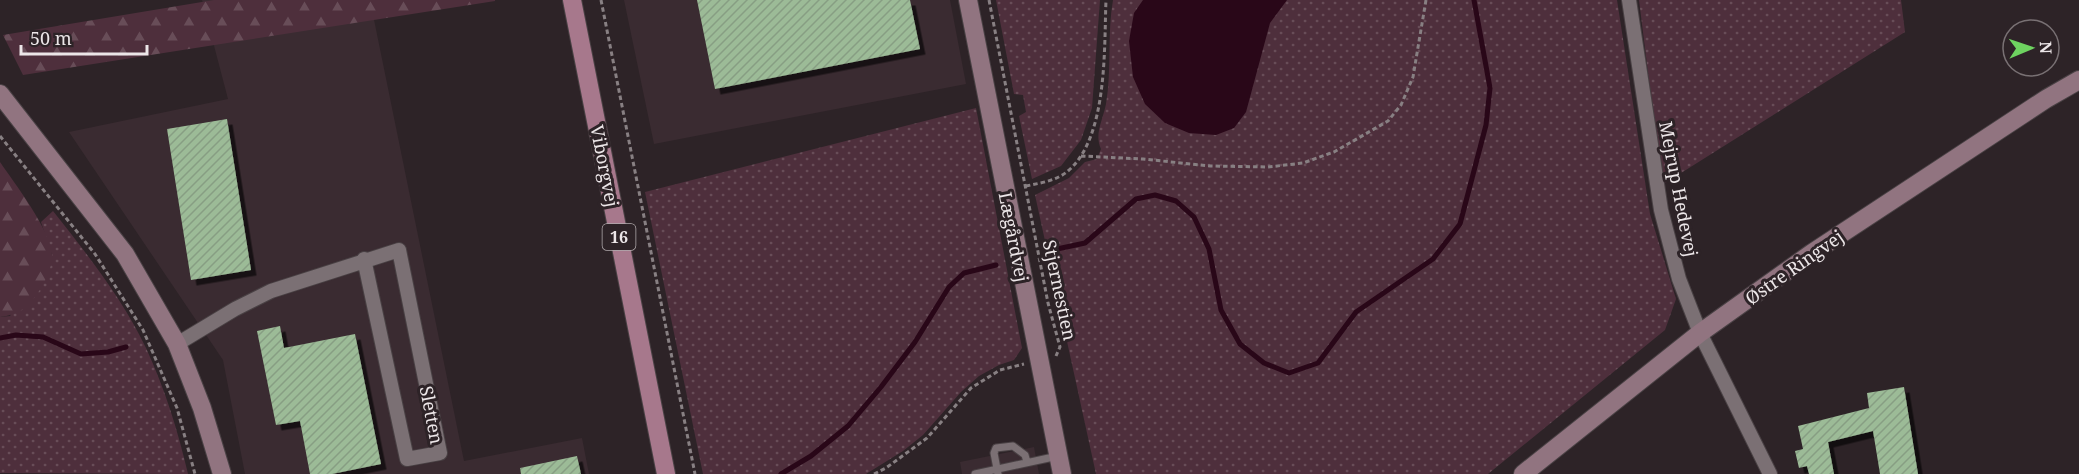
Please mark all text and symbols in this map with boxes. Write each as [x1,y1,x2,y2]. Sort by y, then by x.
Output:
scale bar [21,18,147,56]
north arrow [2001,18,2061,78]
text: 50 m [30,26,72,50]
text: N [2035,41,2057,55]
street label: Mejrup Hedevej [1654,119,1704,259]
street label: Viborgvej [585,123,625,209]
street label: Lægårdvej [994,190,1034,284]
road number: 16 [602,224,636,250]
street label: Østre Ringvej [1740,224,1848,310]
street label: Stjernestien [1038,237,1082,343]
street label: Sletten [415,384,449,447]

